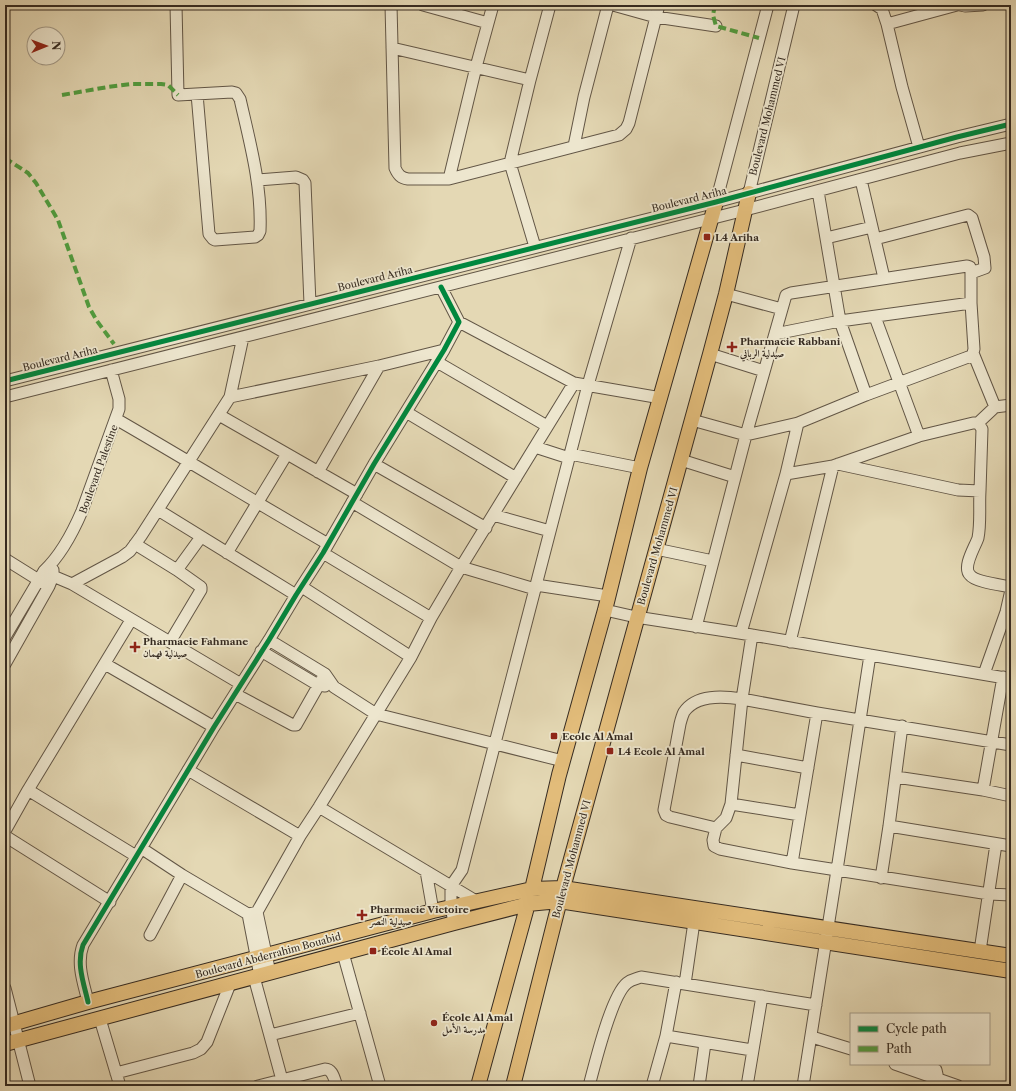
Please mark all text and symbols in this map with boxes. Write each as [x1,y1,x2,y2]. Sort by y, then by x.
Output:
north arrow [26,26,66,66]
text: N [49,41,63,51]
street label: Boulevard Mohammed VI [746,55,789,177]
street label: Boulevard Ariha [650,184,729,215]
place label: L4 Ariha [715,231,759,244]
marker: L4 Ariha [702,232,712,242]
street label: Boulevard Ariha [336,263,415,294]
place label: Pharmacie Rabbani صيدلية الرباني [739,335,841,362]
marker: Pharmacie Rabbani صيدلية الرباني [727,342,737,352]
street label: Boulevard Ariha [21,343,100,374]
street label: Boulevard Palestine [76,422,121,516]
street label: Boulevard Mohammed VI [634,485,681,607]
place label: Pharmacie Fahmane صيدلية فهمان [143,635,248,660]
marker: Pharmacie Fahmane صيدلية فهمان [130,642,140,652]
place label: Ecole Al Amal [562,730,634,743]
marker: Ecole Al Amal [549,731,559,741]
place label: L4 Ecole Al Amal [618,745,705,758]
marker: L4 Ecole Al Amal [605,746,615,756]
street label: Boulevard Mohammed VI [549,798,594,920]
place label: Pharmacie Victoire صيدلية النصر [369,903,469,928]
marker: Pharmacie Victoire صيدلية النصر [357,910,367,920]
street label: Boulevard Abderrahim Bouabid [194,930,342,981]
place label: École Al Amal [381,945,453,958]
marker: École Al Amal [368,946,378,956]
place label: École Al Amal مدرسة الأمل [442,1011,514,1037]
legend [850,1013,990,1065]
marker: École Al Amal مدرسة الأمل [429,1018,439,1028]
text: Cycle path [886,1021,947,1036]
text: Path [886,1041,912,1056]

